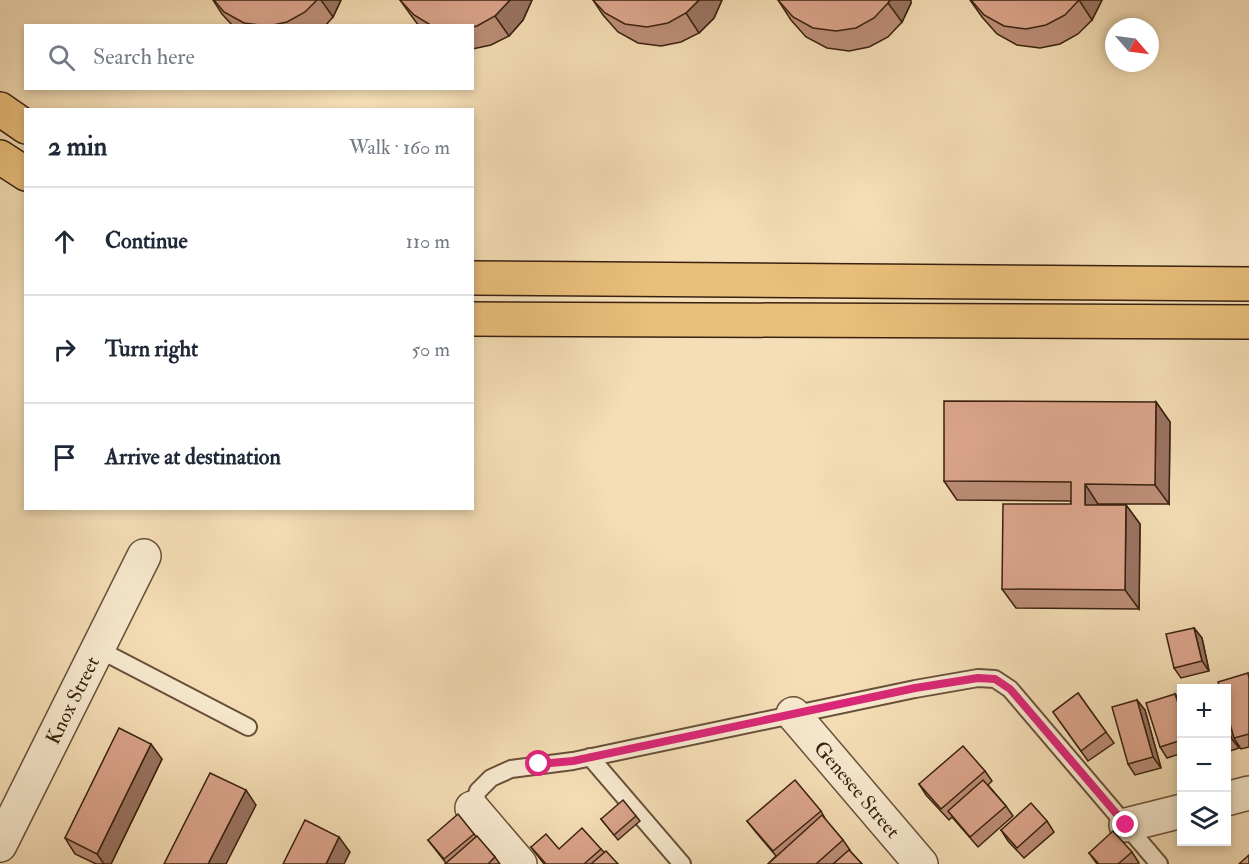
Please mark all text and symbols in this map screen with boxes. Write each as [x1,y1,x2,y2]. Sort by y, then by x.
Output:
north arrow [1105,18,1159,72]
search box [24,24,474,90]
icon: search [45,41,78,74]
text: Search here [93,43,195,71]
text: 2 min [48,131,107,163]
text: Walk · 160 m [349,135,450,160]
icon: ahead [48,225,81,258]
text: Continue [105,227,188,255]
text: 110 m [406,229,450,254]
icon: right [48,333,81,366]
text: Turn right [105,335,198,363]
text: 50 m [411,337,450,362]
icon: arrive [48,441,81,474]
text: Arrive at destination [105,443,281,471]
street label: Knox Street [40,652,105,748]
map controls [1177,684,1231,846]
button: + [1177,684,1231,738]
street label: Genesee Street [808,736,906,844]
button: − [1177,738,1231,792]
route start [525,750,551,776]
button: layers [1177,792,1231,846]
route end [1112,811,1138,837]

